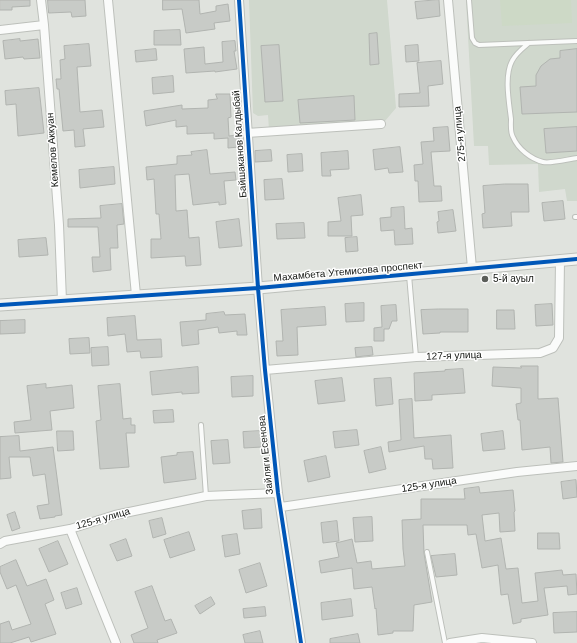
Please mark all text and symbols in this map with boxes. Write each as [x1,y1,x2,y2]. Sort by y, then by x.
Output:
street label: Байшаканов Калдыбай [230,90,250,198]
street label: 275-я улица [452,106,468,162]
street label: Кемелов Аккуан [44,112,62,188]
street label: Махамбета Утемисова проспект [273,260,423,284]
place label: 5-й ауыл [493,273,534,285]
marker: 5-й ауыл [480,274,490,284]
street label: 127-я улица [426,349,482,363]
street label: Зайляги Есенова [256,415,276,495]
street label: 125-я улица [401,475,457,495]
street label: 125-я улица [75,506,131,532]

